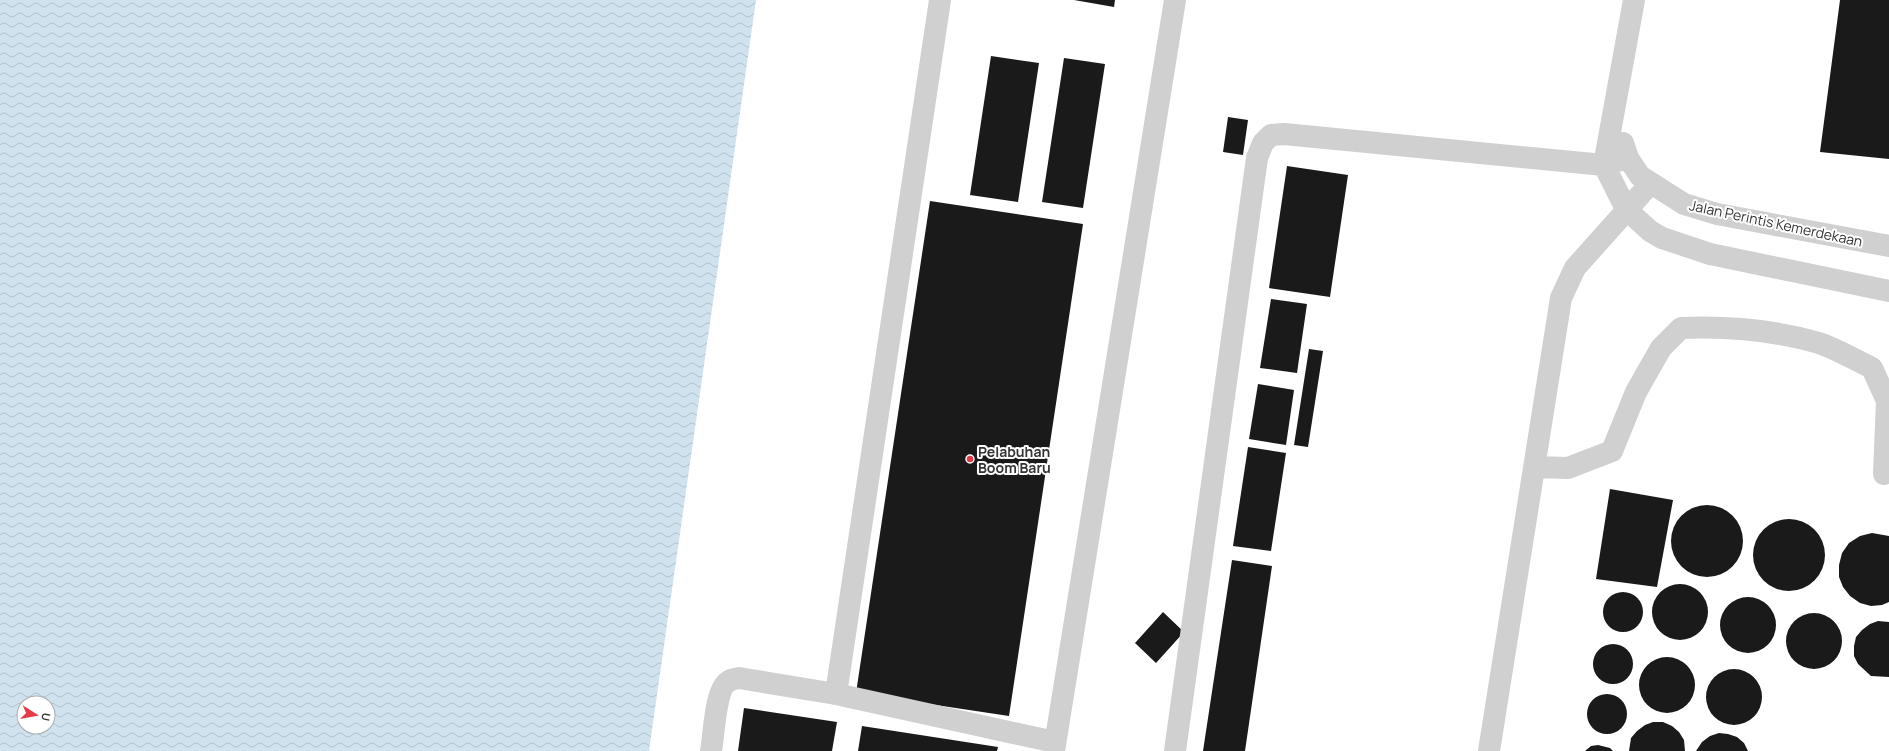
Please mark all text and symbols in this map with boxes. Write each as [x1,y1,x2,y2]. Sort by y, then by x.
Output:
street label: Jalan Perintis Kemerdekaan [1688,195,1864,251]
place label: Pelabuhan Boom Baru [978,442,1051,477]
marker: Pelabuhan Boom Baru [965,454,975,464]
north arrow [16,695,56,735]
text: U [38,712,54,722]

